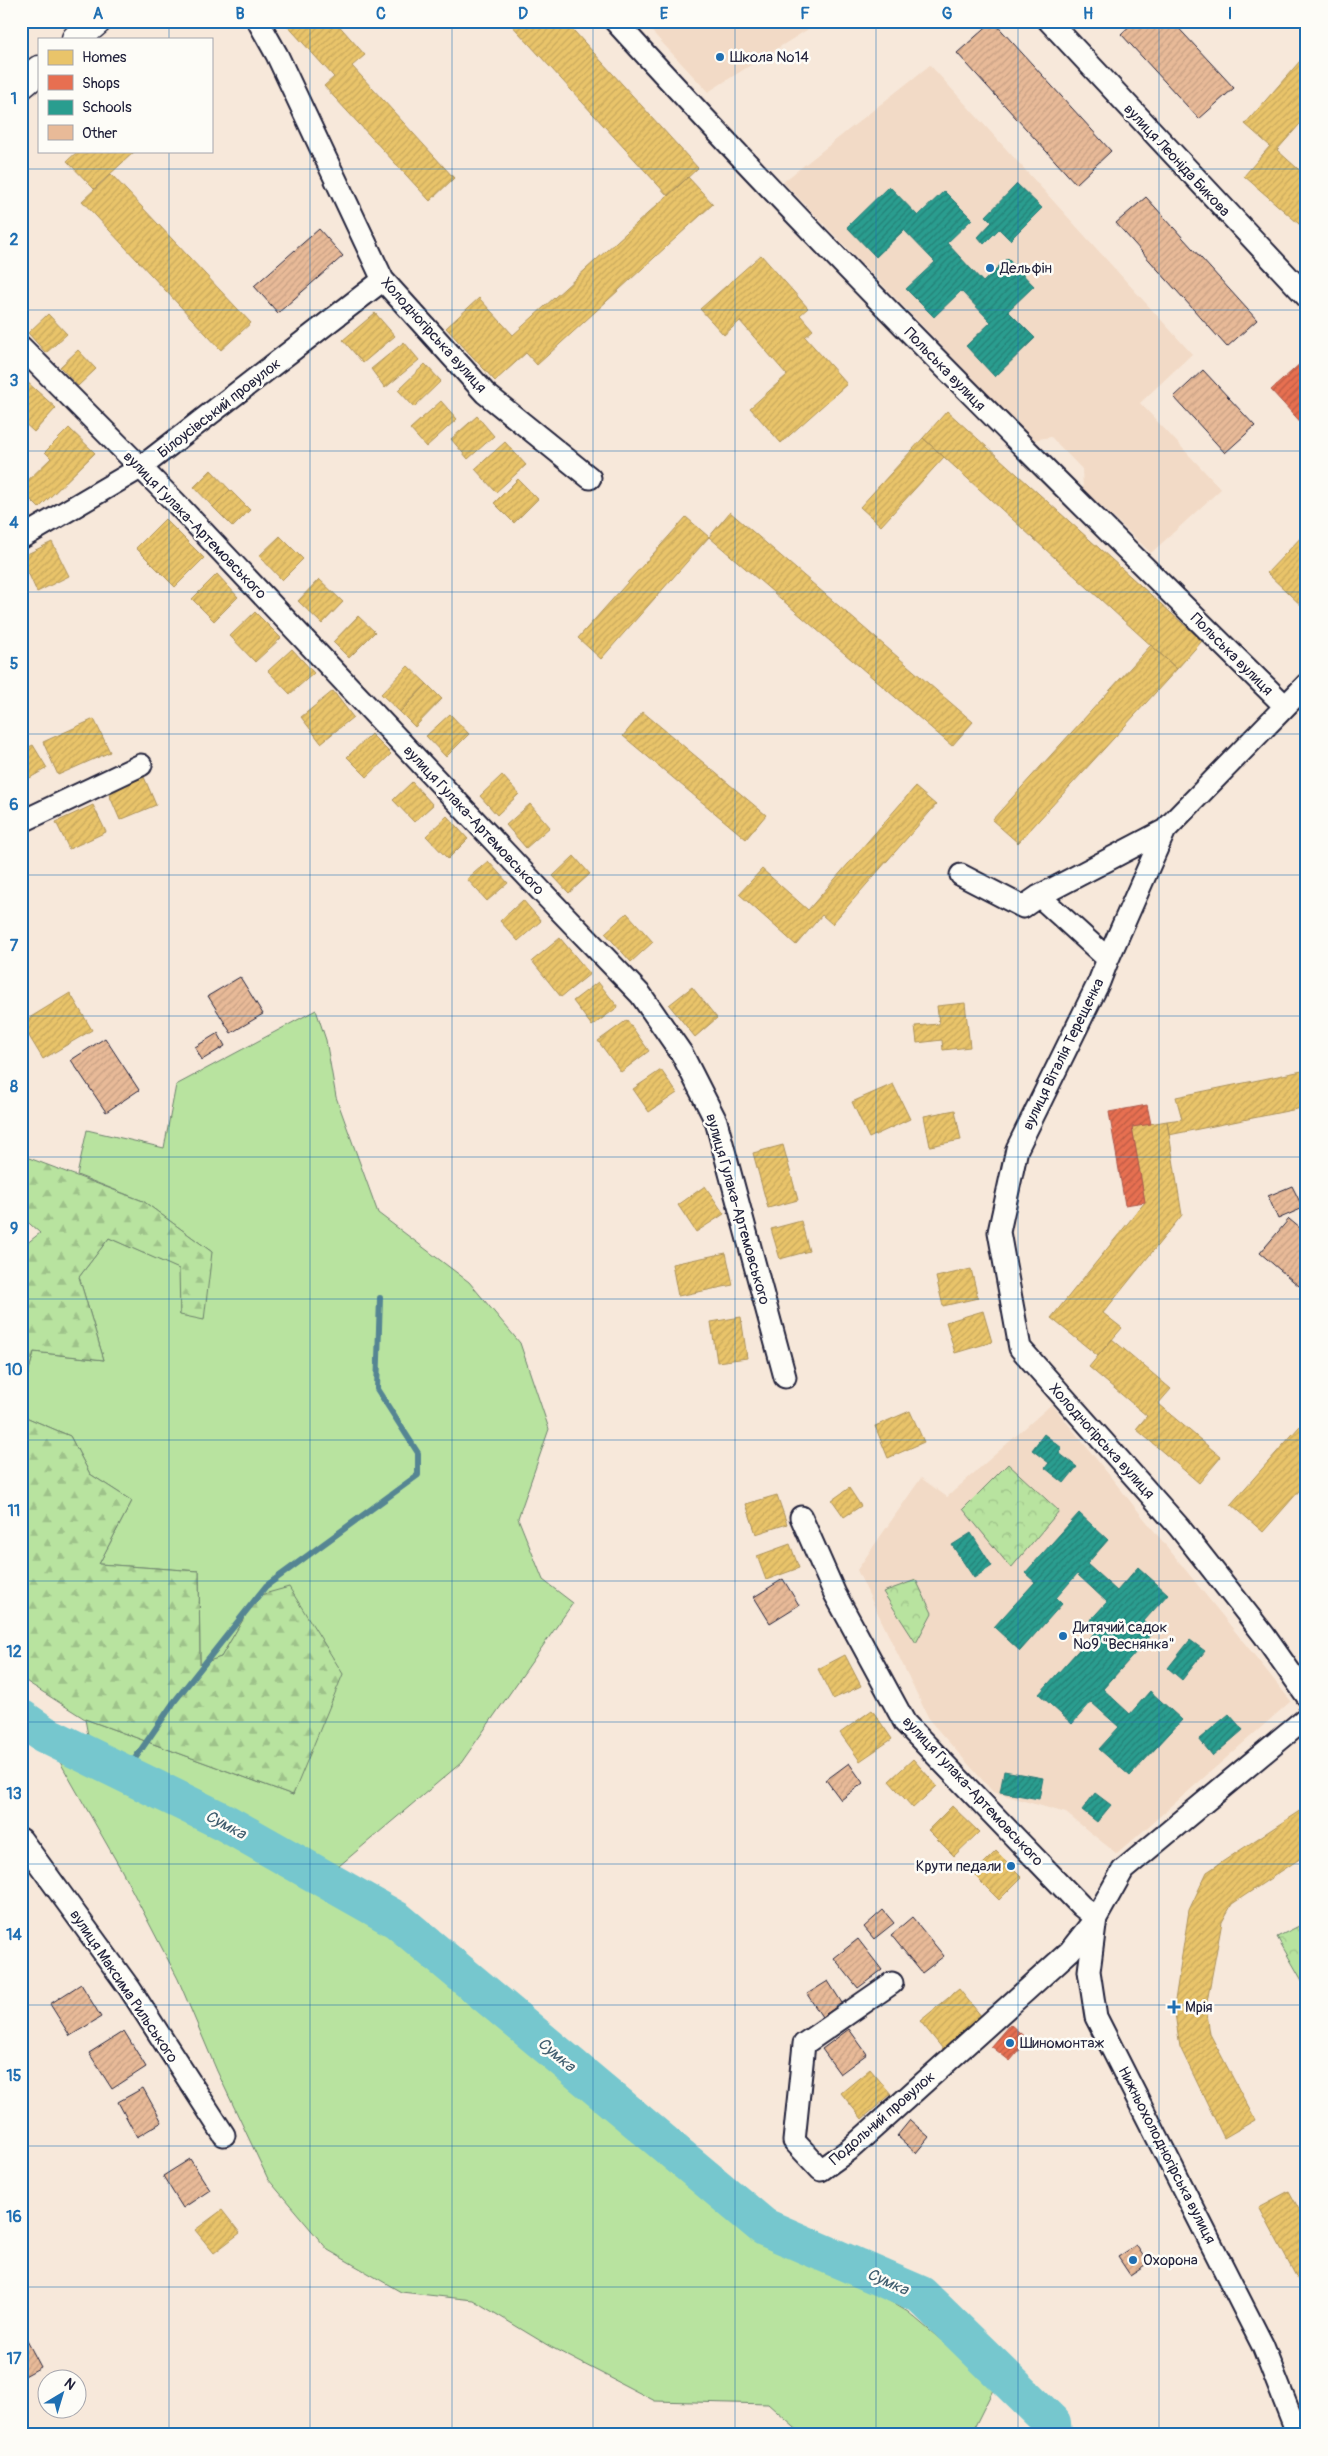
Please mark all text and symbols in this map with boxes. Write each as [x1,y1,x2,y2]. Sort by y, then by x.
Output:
text: A [93,4,104,24]
text: B [235,4,245,24]
text: C [376,4,386,24]
text: D [518,4,528,24]
text: E [660,4,669,24]
text: F [800,4,810,24]
text: G [942,4,953,24]
text: H [1083,4,1093,24]
text: I [1228,4,1232,24]
legend [38,38,212,152]
text: Homes [82,48,127,67]
place label: Школа №14 [730,48,809,67]
marker: Школа №14 [714,51,726,63]
text: Shops [82,74,120,93]
text: 1 [11,89,17,109]
text: Schools [82,98,132,117]
street label: вулиця Леоніда Бикова [1119,100,1234,221]
text: Other [82,124,118,143]
text: 2 [10,230,19,250]
place label: Дельфін [999,259,1052,278]
marker: Дельфін [984,262,996,274]
street label: Холодногірська вулиця [377,274,490,397]
street label: Польська вулиця [900,323,989,415]
street label: Білоусівський провулок [154,354,285,462]
text: 3 [10,371,19,391]
street label: вулиця Гулака-Артемовського [119,447,270,603]
text: 4 [9,513,19,533]
street label: Польська вулиця [1186,609,1277,700]
text: 5 [10,654,19,674]
street label: вулиця Гулака-Артемовського [399,741,548,899]
text: 6 [9,795,19,815]
text: 7 [10,936,19,956]
street label: вулиця Віталія Терещенка [1018,975,1108,1133]
text: 8 [10,1077,18,1097]
street label: вулиця Гулака-Артемовського [701,1111,774,1307]
text: 9 [10,1219,18,1239]
text: 10 [5,1360,23,1380]
street label: Холодногірська вулиця [1045,1380,1158,1503]
text: 11 [8,1501,20,1521]
place label: Дитячий садок №9 "Веснянка" [1072,1618,1175,1654]
marker: Дитячий садок №9 "Веснянка" [1057,1630,1069,1642]
text: 12 [6,1642,22,1662]
street label: вулиця Гулака-Артемовського [898,1712,1047,1870]
text: 13 [6,1784,22,1804]
water label: Сумка [202,1806,251,1845]
place label: Крути педали [916,1857,1001,1876]
marker: Крути педали [1005,1860,1017,1872]
street label: вулиця Максима Рильського [65,1906,182,2066]
text: 14 [6,1925,22,1945]
place label: Мрія [1185,1998,1213,2017]
marker: Мрія [1167,2000,1181,2014]
water label: Сумка [533,2033,580,2077]
place label: Шиномонтаж [1020,2034,1104,2053]
marker: Шиномонтаж [1004,2037,1016,2049]
street label: Нижньохолодногірська вулиця [1114,2063,1220,2247]
text: 15 [7,2066,22,2086]
street label: Подольний провулок [826,2067,939,2169]
text: 16 [6,2207,22,2227]
place label: Охорона [1143,2251,1198,2270]
marker: Охорона [1127,2254,1139,2266]
water label: Сумка [864,2264,913,2300]
text: 17 [7,2349,22,2369]
north arrow [38,2368,88,2418]
text: N [61,2375,79,2394]

